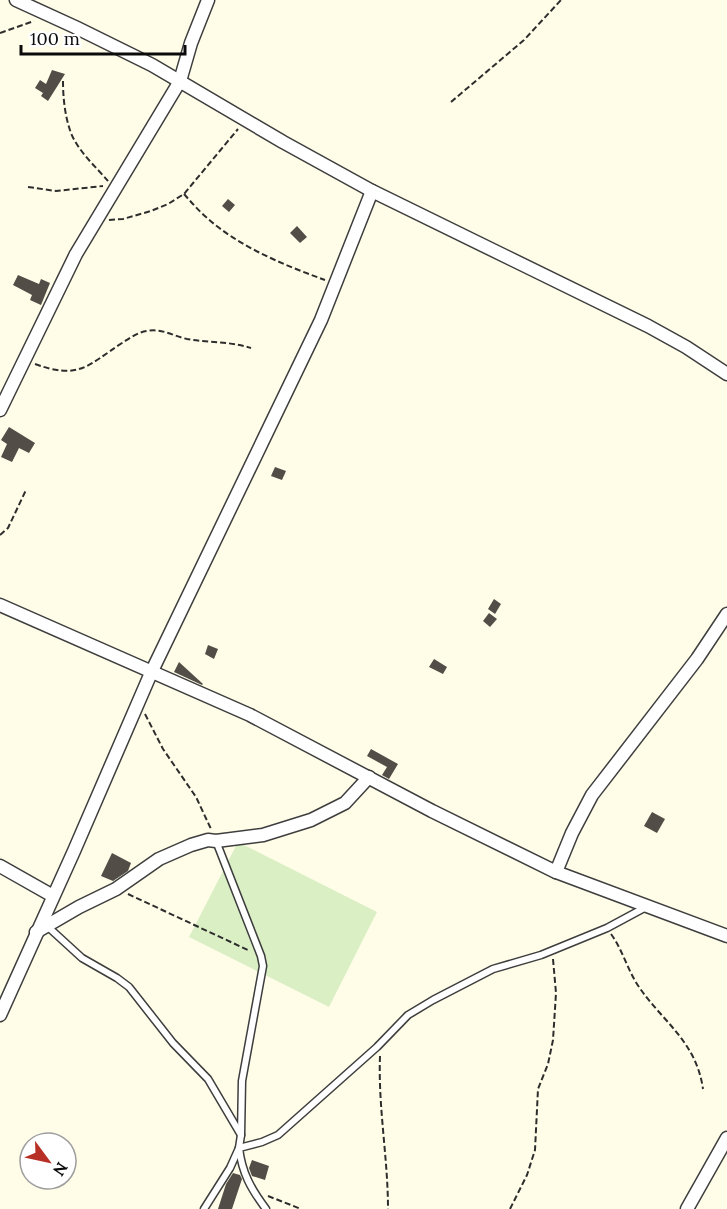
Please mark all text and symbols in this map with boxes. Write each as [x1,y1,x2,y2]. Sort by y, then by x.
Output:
scale bar [21,18,184,56]
text: 100 m [30,27,80,50]
north arrow [18,1131,78,1191]
text: N [49,1159,72,1180]

